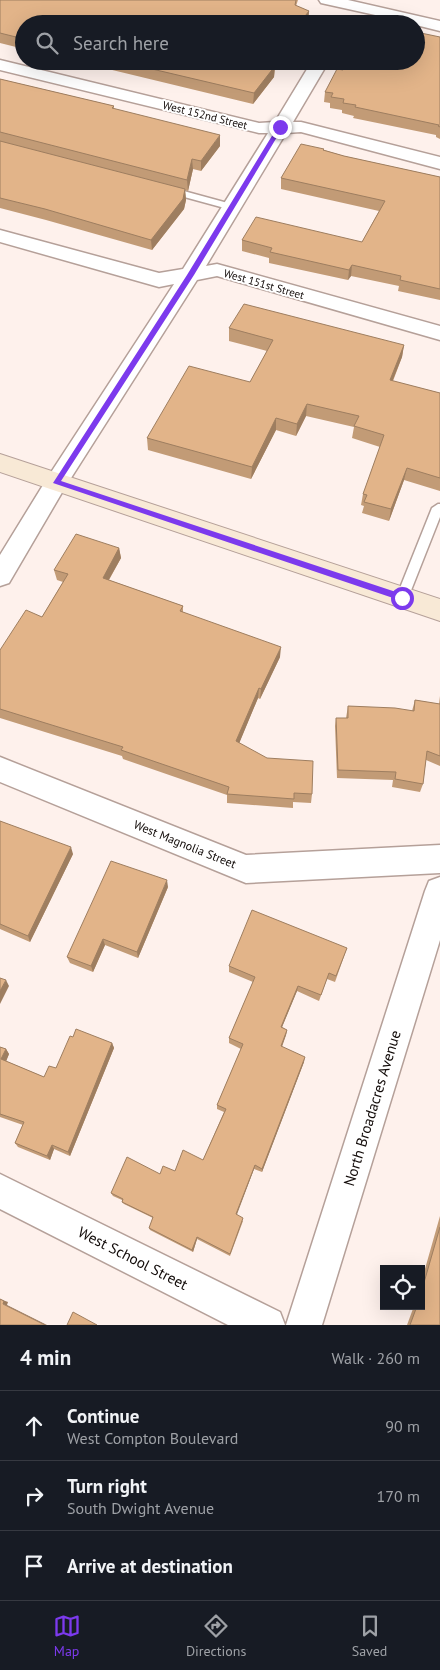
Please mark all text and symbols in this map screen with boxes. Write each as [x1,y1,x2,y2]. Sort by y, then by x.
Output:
search box [15,15,425,70]
icon: search [33,29,61,57]
text: Search here [73,31,169,55]
street label: West 152nd Street [161,98,249,132]
route end [269,116,292,139]
street label: West 151st Street [222,266,306,302]
route start [391,587,414,610]
street label: West Magnolia Street [132,817,238,871]
street label: North Broadacres Avenue [339,1028,405,1188]
street label: West School Street [75,1222,191,1294]
map controls [380,1265,425,1310]
button: locate [380,1265,425,1310]
text: 4 min [20,1344,71,1371]
text: Walk · 260 m [331,1348,420,1368]
text: Continue [67,1404,139,1428]
icon: ahead [20,1412,48,1440]
text: 90 m [385,1416,420,1436]
text: West Compton Boulevard [67,1428,238,1448]
text: Turn right [67,1474,147,1498]
icon: right [20,1482,48,1510]
text: 170 m [377,1486,420,1506]
text: South Dwight Avenue [67,1498,214,1518]
icon: arrive [20,1552,48,1580]
text: Arrive at destination [67,1554,233,1578]
tab: Map [53,1612,81,1660]
tab: Directions [186,1612,246,1660]
tab: Saved [352,1612,387,1660]

